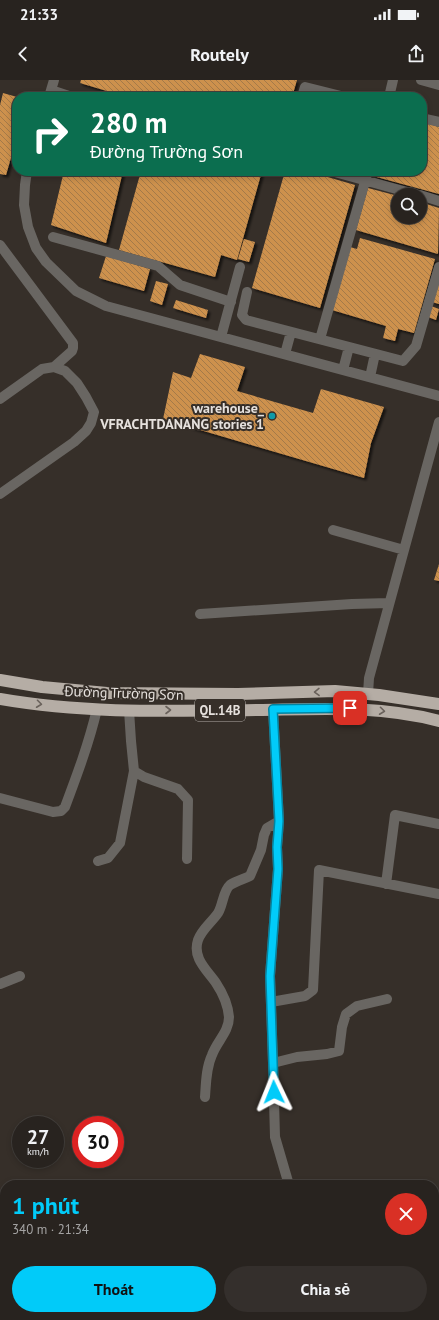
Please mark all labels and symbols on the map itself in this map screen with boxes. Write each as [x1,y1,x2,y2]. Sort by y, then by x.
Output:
place label: warehouse_ VFRACHTDANANG stories 1 [99,399,265,433]
marker: warehouse_ VFRACHTDANANG stories 1 [267,411,277,421]
street label: Đường Trường Sơn [63,682,184,704]
one-way arrow [314,687,320,696]
pin [333,691,367,725]
one-way arrow [36,699,42,708]
road number: QL.14B [195,699,245,721]
one-way arrow [165,706,171,714]
one-way arrow [379,706,385,715]
position arrow [253,1071,295,1113]
speed limit sign: 30 [72,1116,124,1168]

